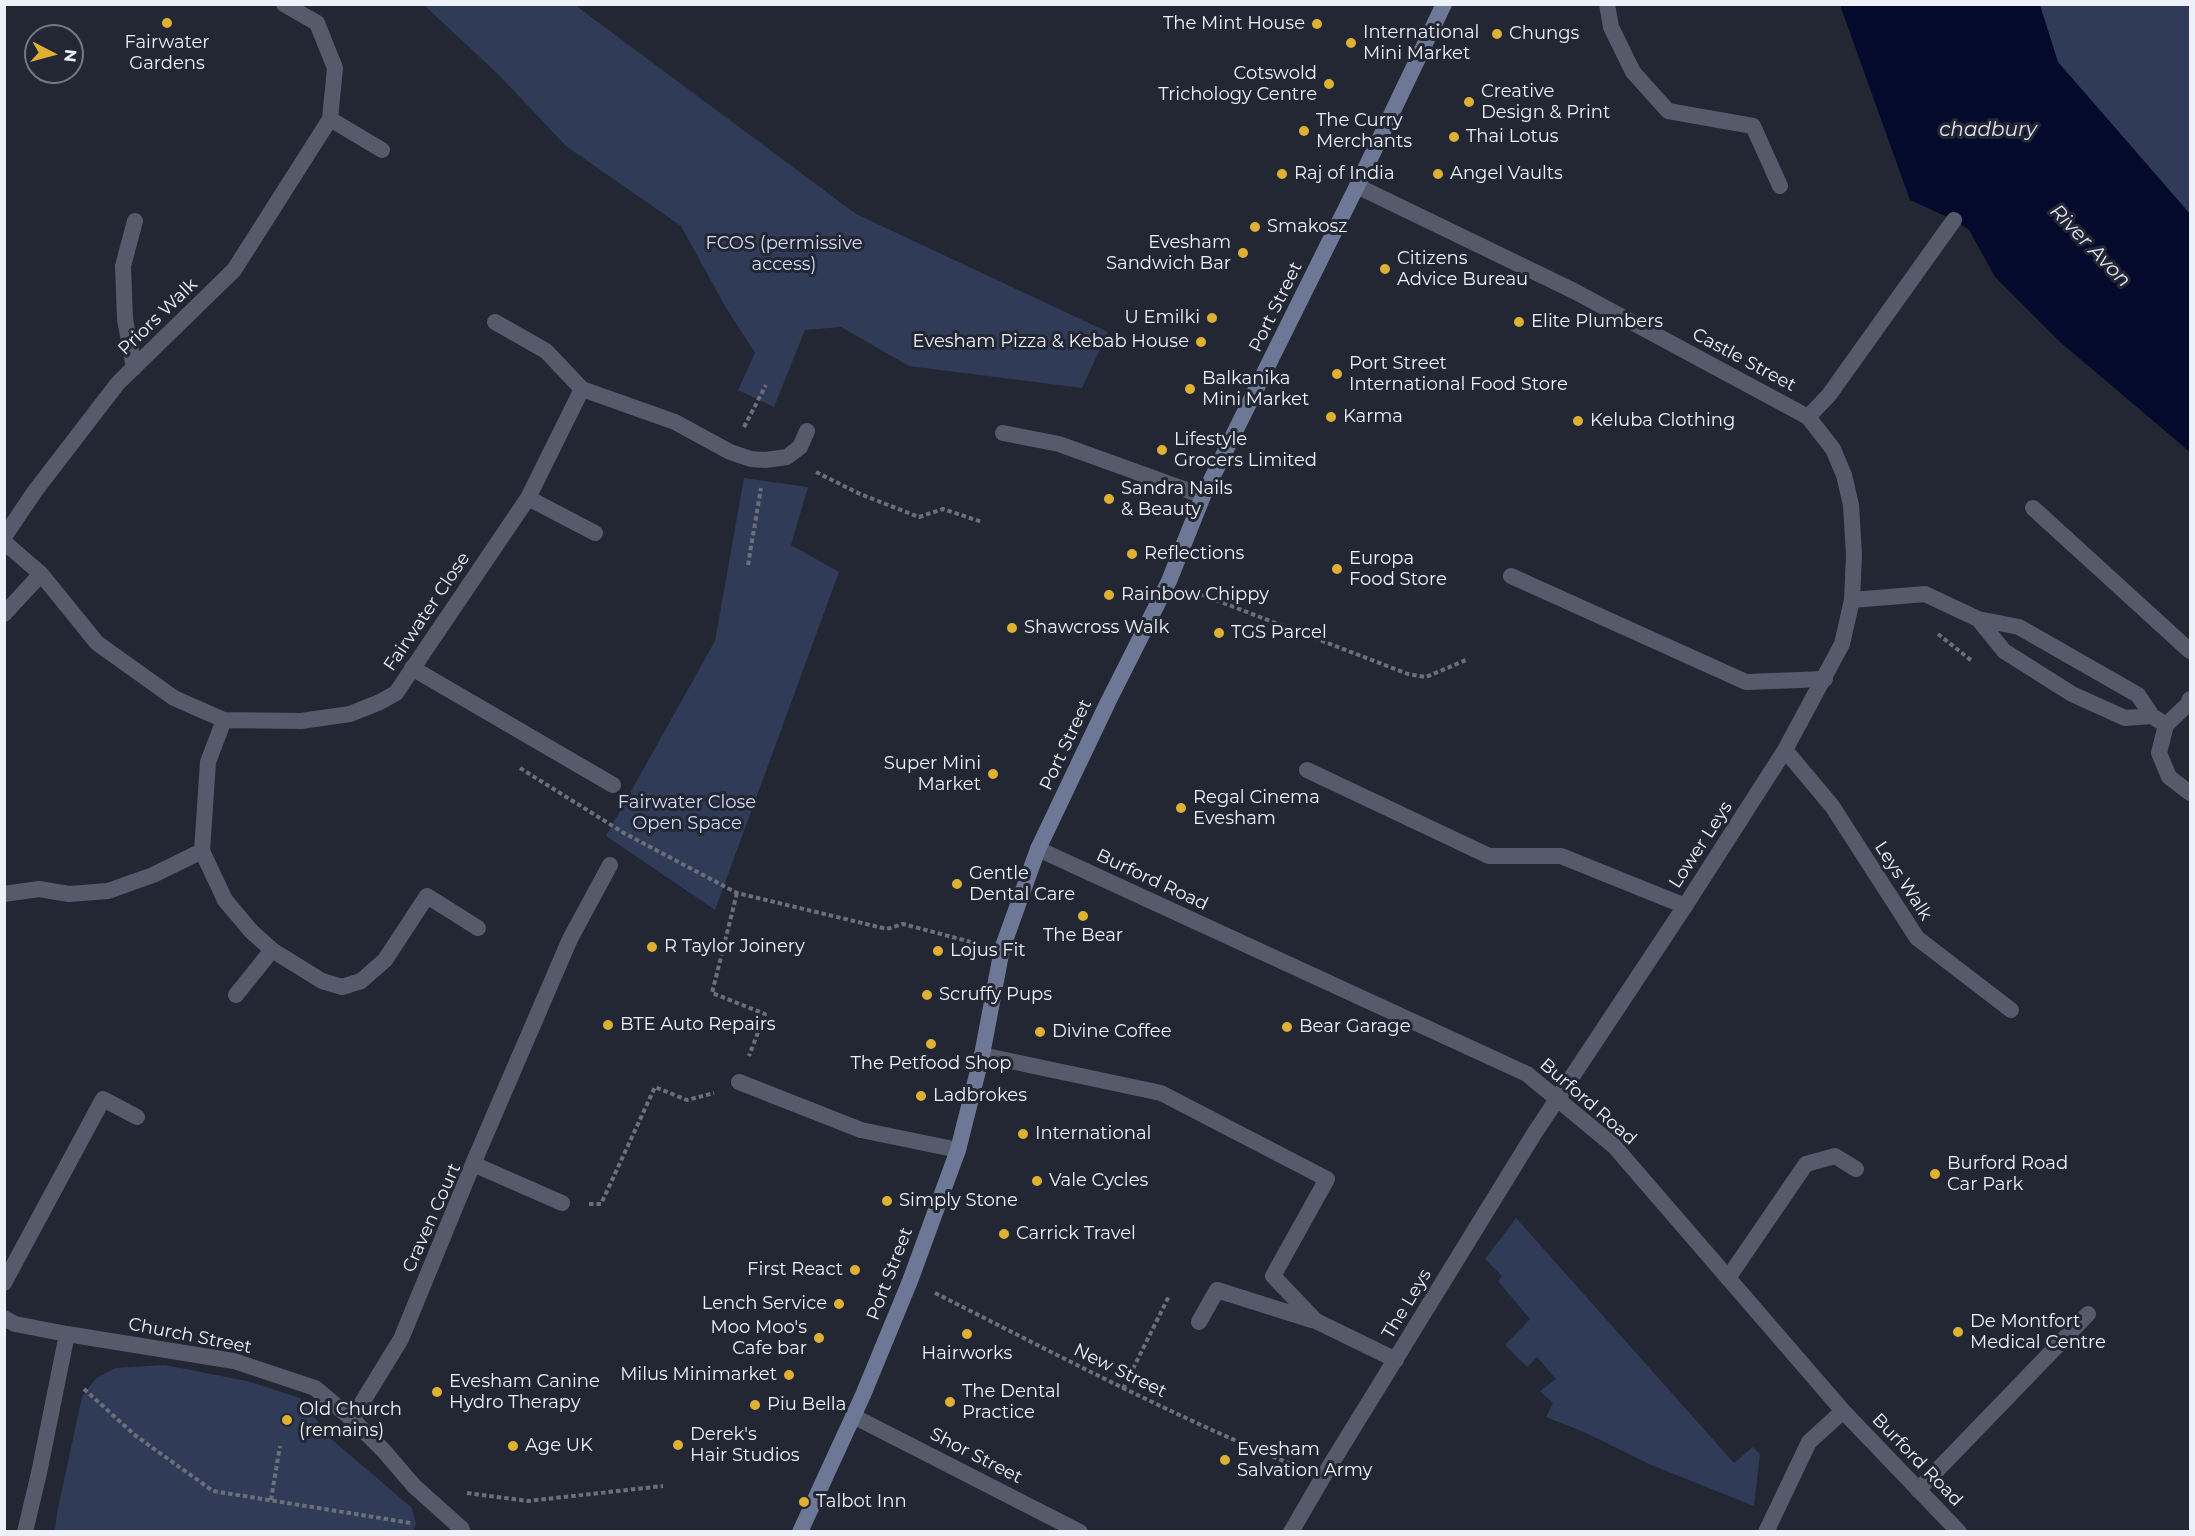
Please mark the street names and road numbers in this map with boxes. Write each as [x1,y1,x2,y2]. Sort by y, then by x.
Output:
street label: Port Street [1245,258,1307,356]
street label: Priors Walk [114,274,202,360]
street label: Castle Street [1689,324,1799,396]
street label: Fairwater Close [379,549,475,675]
street label: Port Street [1036,696,1096,794]
street label: Lower Leys [1665,797,1737,893]
street label: Leys Walk [1870,838,1936,924]
street label: Burford Road [1093,845,1211,915]
street label: Burford Road [1535,1054,1641,1150]
street label: Craven Court [398,1160,466,1276]
street label: Port Street [862,1224,918,1324]
street label: The Leys [1378,1265,1436,1343]
street label: Church Street [126,1313,254,1359]
street label: New Street [1070,1339,1170,1403]
street label: Burford Road [1867,1409,1967,1511]
street label: Shor Street [926,1423,1026,1489]

